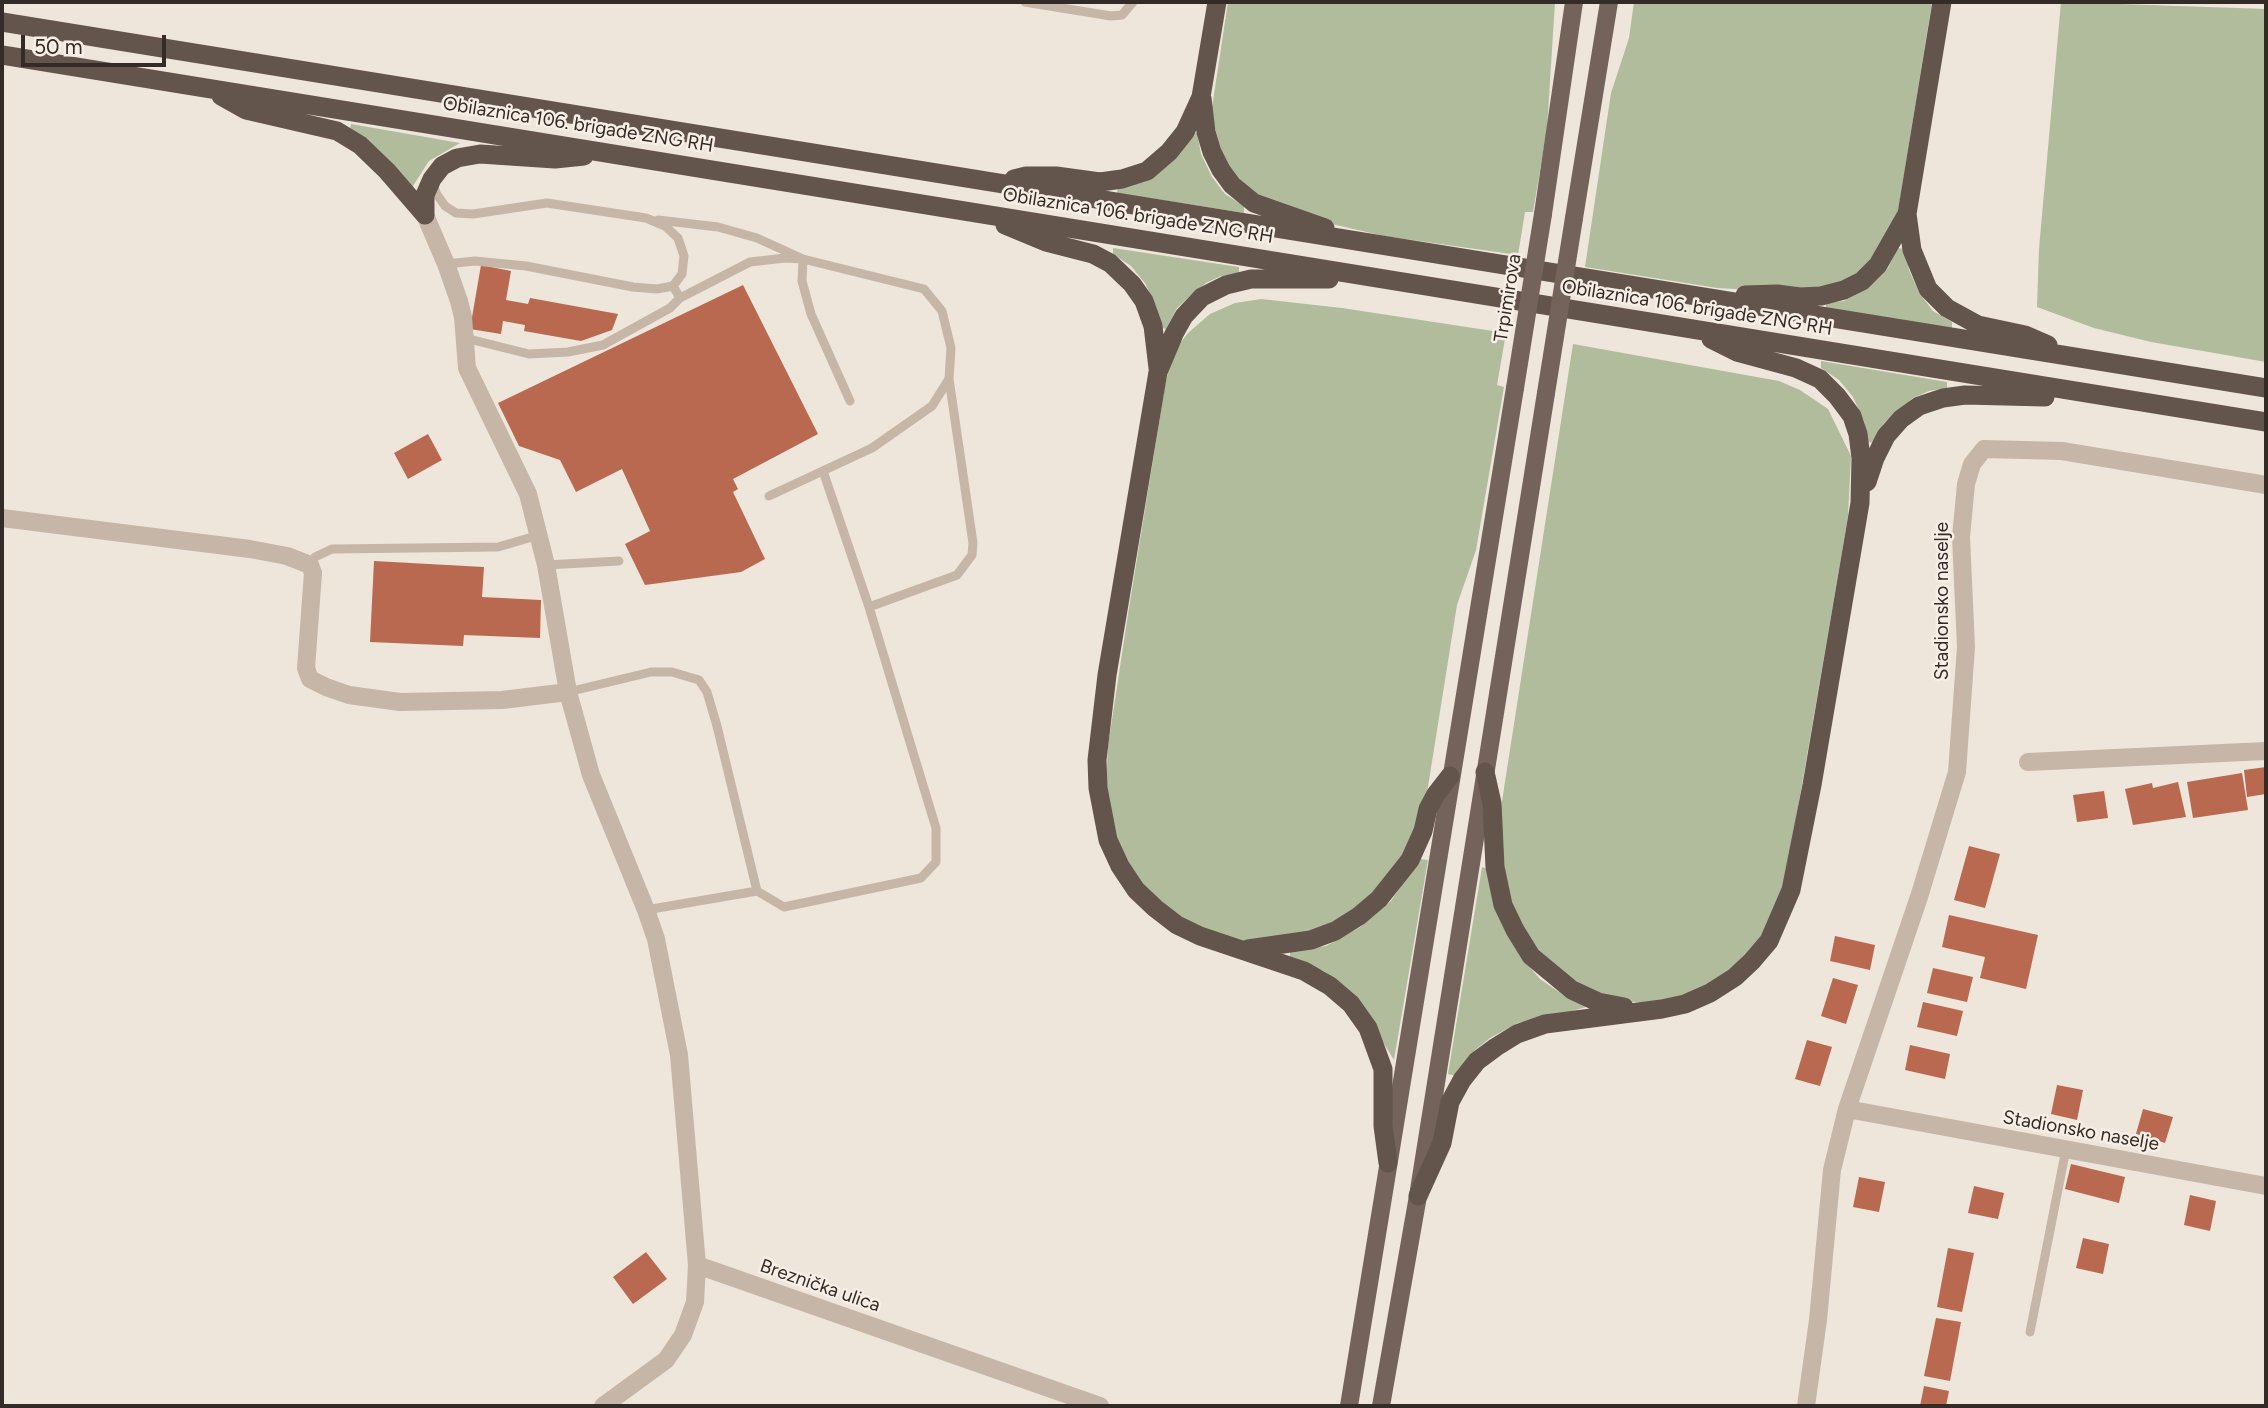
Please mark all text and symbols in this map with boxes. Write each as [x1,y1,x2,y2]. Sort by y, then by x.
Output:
scale bar [24,21,170,65]
text: 50 m [34,34,83,59]
street label: Obilaznica 106. brigade ZNG RH [441,92,715,158]
street label: Obilaznica 106. brigade ZNG RH [1001,183,1275,249]
street label: Trpimirova [1490,252,1526,344]
street label: Obilaznica 106. brigade ZNG RH [1560,275,1834,341]
street label: Stadionsko naselje [1931,522,1953,680]
street label: Stadionsko naselje [2001,1106,2161,1156]
street label: Breznička ulica [757,1255,883,1317]

